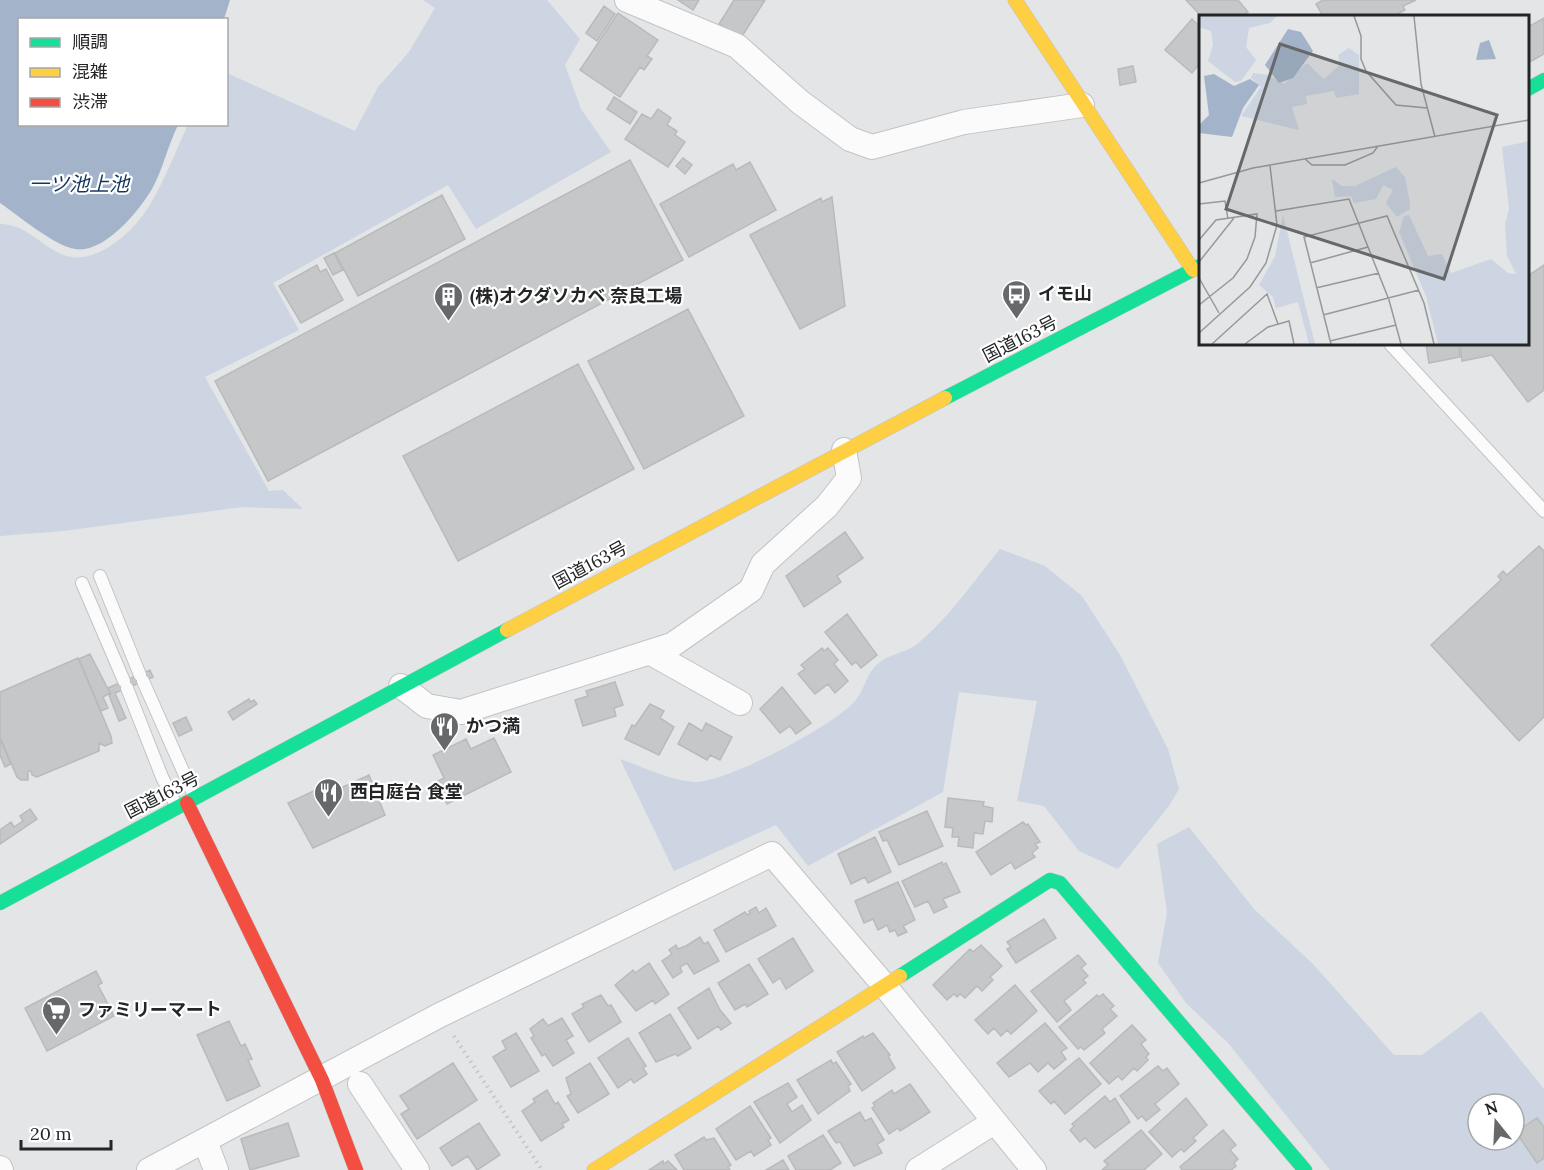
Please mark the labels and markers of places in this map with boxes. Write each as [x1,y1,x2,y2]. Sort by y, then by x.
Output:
bus stop icon: イモ山 [1001,278,1033,320]
building icon: (株)オクダソカベ 奈良工場 [433,280,465,322]
place label: イモ山 [1038,282,1092,305]
place label: (株)オクダソカベ 奈良工場 [470,284,682,307]
restaurant icon: かつ満 [429,710,461,752]
place label: かつ満 [466,714,520,737]
restaurant icon: 西白庭台 食堂 [313,776,345,818]
place label: 西白庭台 食堂 [350,780,463,803]
supermarket icon: ファミリーマート [41,994,73,1036]
place label: ファミリーマート [78,998,222,1021]

